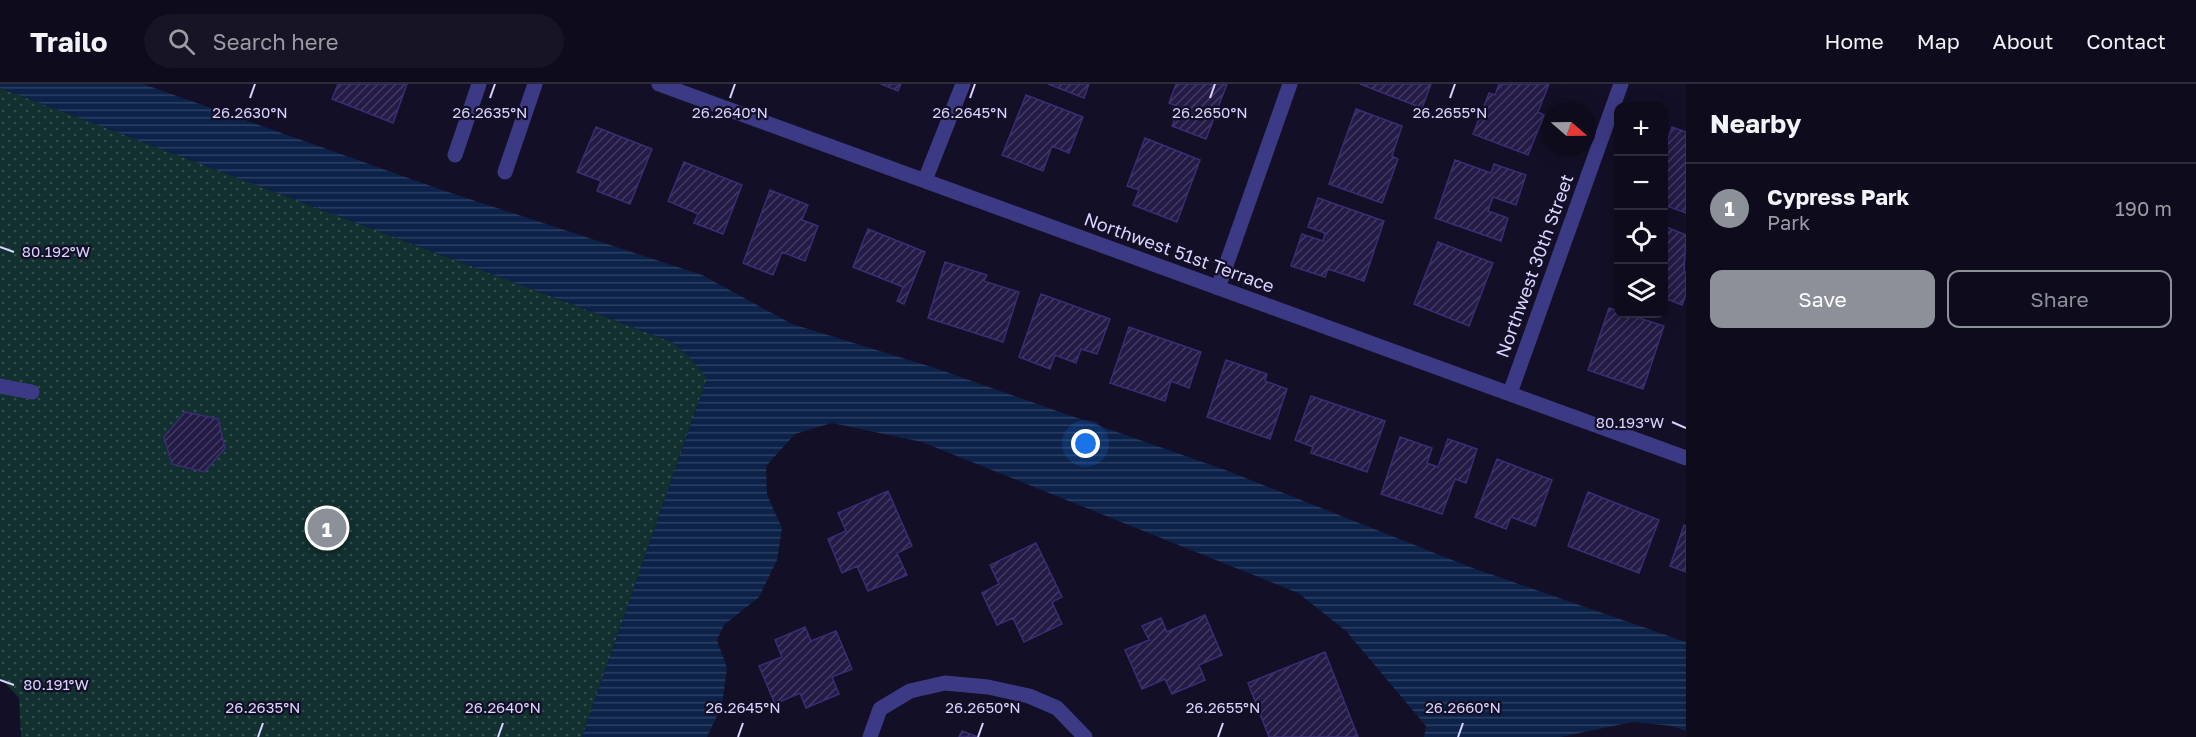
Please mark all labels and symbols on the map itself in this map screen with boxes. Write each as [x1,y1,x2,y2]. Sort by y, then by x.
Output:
north arrow [1542,102,1596,156]
text: 26.2630°N [212,103,288,121]
text: 26.2635°N [453,103,527,121]
text: 26.2640°N [692,103,768,121]
text: 26.2645°N [932,103,1008,121]
text: 26.2650°N [1172,103,1248,121]
text: 26.2655°N [1413,103,1487,121]
street label: Northwest 30th Street [1491,171,1578,360]
street label: Northwest 51st Terrace [1081,207,1277,297]
text: 80.192°W [22,242,90,260]
text: 80.193°W [1596,413,1664,431]
your location [1071,429,1100,458]
pin: 1 [308,506,346,550]
text: 80.191°W [23,675,89,693]
text: 26.2635°N [226,698,300,716]
text: 26.2640°N [465,698,541,716]
text: 26.2645°N [705,698,781,716]
text: 26.2650°N [945,698,1021,716]
text: 26.2655°N [1186,698,1260,716]
text: 26.2660°N [1425,698,1501,716]

